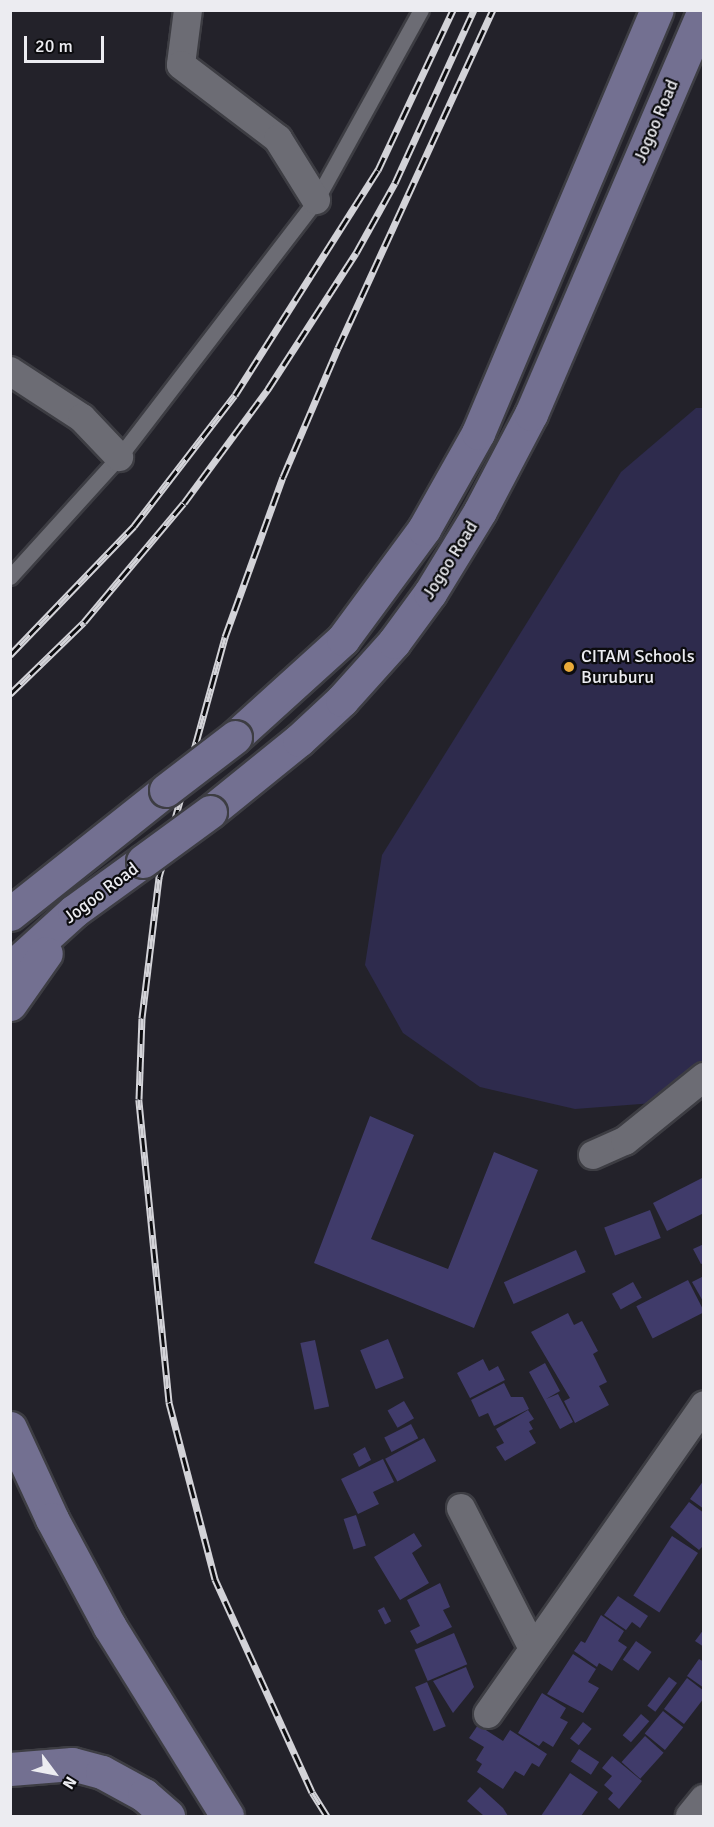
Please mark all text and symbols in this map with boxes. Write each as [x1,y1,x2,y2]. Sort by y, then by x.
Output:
scale bar [27,24,106,62]
text: 20 m [35,35,73,57]
street label: Jogoo Road [629,76,683,166]
street label: Jogoo Road [417,517,483,603]
place label: CITAM Schools Buruburu [581,646,695,688]
marker: CITAM Schools Buruburu [562,660,576,674]
street label: Jogoo Road [59,858,143,928]
north arrow [24,1743,84,1803]
text: N [58,1773,81,1793]

